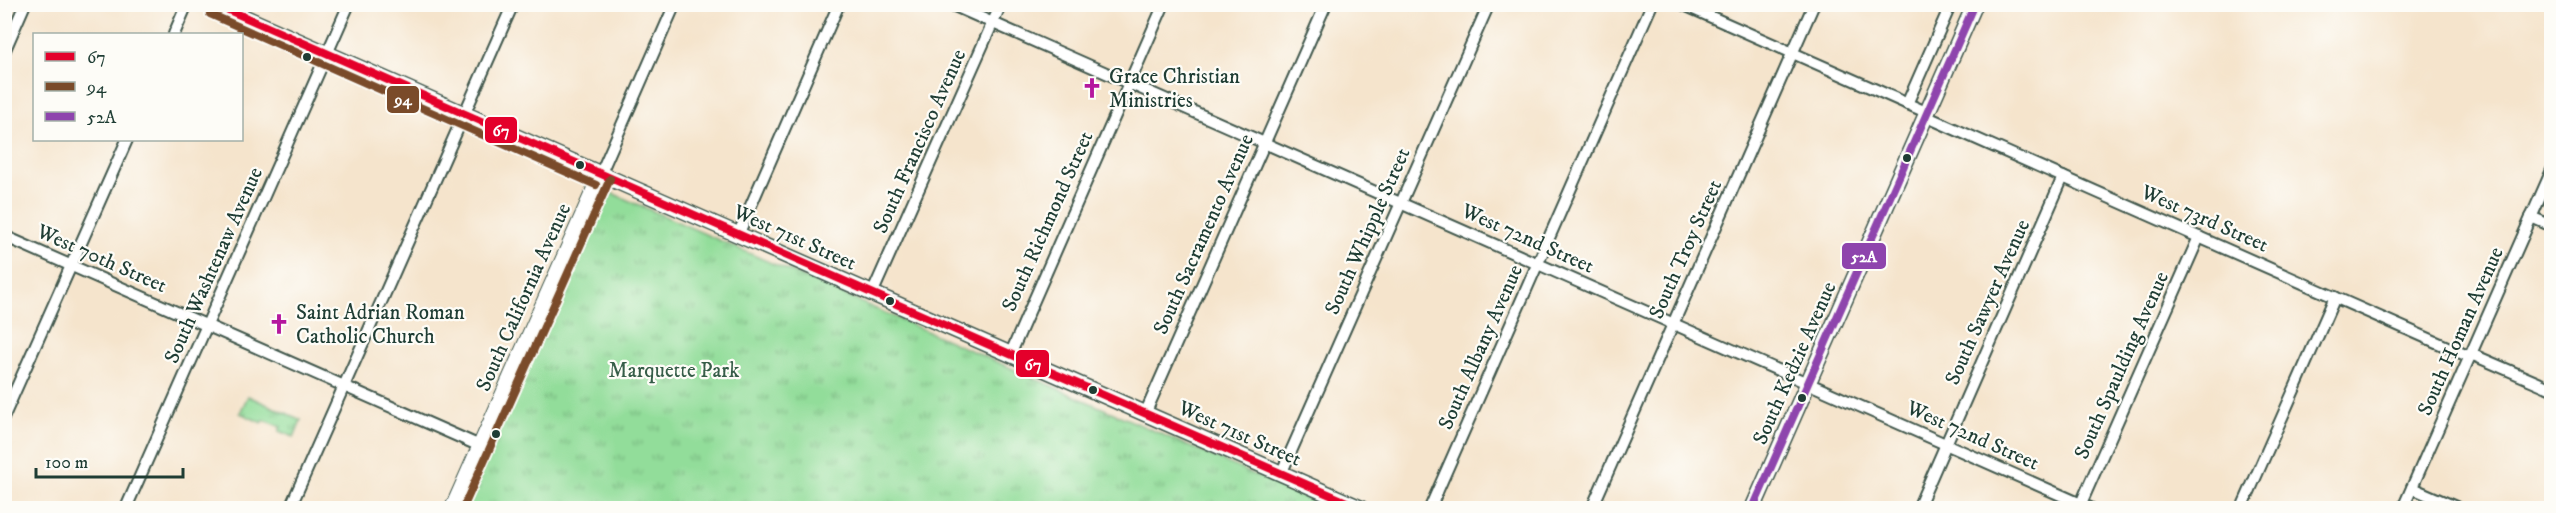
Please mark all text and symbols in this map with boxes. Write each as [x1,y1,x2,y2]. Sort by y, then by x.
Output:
legend [33,33,243,141]
street label: South Francisco Avenue [868,45,972,238]
text: 67 [87,47,106,69]
unlabelled marker [301,51,313,63]
place label: Grace Christian Ministries [1109,64,1240,114]
church icon: Grace Christian Ministries [1080,76,1104,100]
text: 94 [86,77,107,99]
line badge: 94 [386,85,420,114]
text: 94 [393,90,412,110]
text: 52A [87,107,117,129]
line badge: 67 [484,116,518,144]
text: 67 [493,121,509,141]
street label: South Richmond Street [996,127,1099,316]
street label: South Sacramento Avenue [1148,130,1260,339]
street label: South Whipple Street [1319,144,1416,319]
unlabelled marker [1901,152,1913,164]
unlabelled marker [574,159,586,171]
street label: South Washtenaw Avenue [159,163,269,368]
street label: South Troy Street [1644,176,1728,323]
street label: West 73rd Street [2136,179,2272,259]
street label: West 72nd Street [1456,198,1598,280]
street label: South California Avenue [471,199,577,395]
street label: West 71st Street [728,199,860,277]
street label: South Sawyer Avenue [1940,215,2036,389]
street label: West 70th Street [32,218,171,299]
line badge: 52A [1841,242,1887,270]
street label: South Homan Avenue [2412,243,2510,420]
text: 52A [1850,247,1878,267]
street label: South Albany Avenue [1433,261,1529,434]
street label: South Spaulding Avenue [2069,267,2175,463]
street label: South Kedzie Avenue [1747,278,1843,449]
unlabelled marker [884,295,896,307]
place label: Saint Adrian Roman Catholic Church [296,300,465,350]
church icon: Saint Adrian Roman Catholic Church [267,312,291,336]
line badge: 67 [1015,349,1050,378]
text: 67 [1025,355,1041,375]
park label: Marquette Park [609,358,740,384]
unlabelled marker [1087,384,1099,396]
unlabelled marker [1796,392,1808,404]
street label: West 71st Street [1173,395,1305,473]
street label: West 72nd Street [1901,395,2043,477]
unlabelled marker [490,428,502,440]
scale bar [36,441,183,479]
text: 100 m [45,452,88,474]

